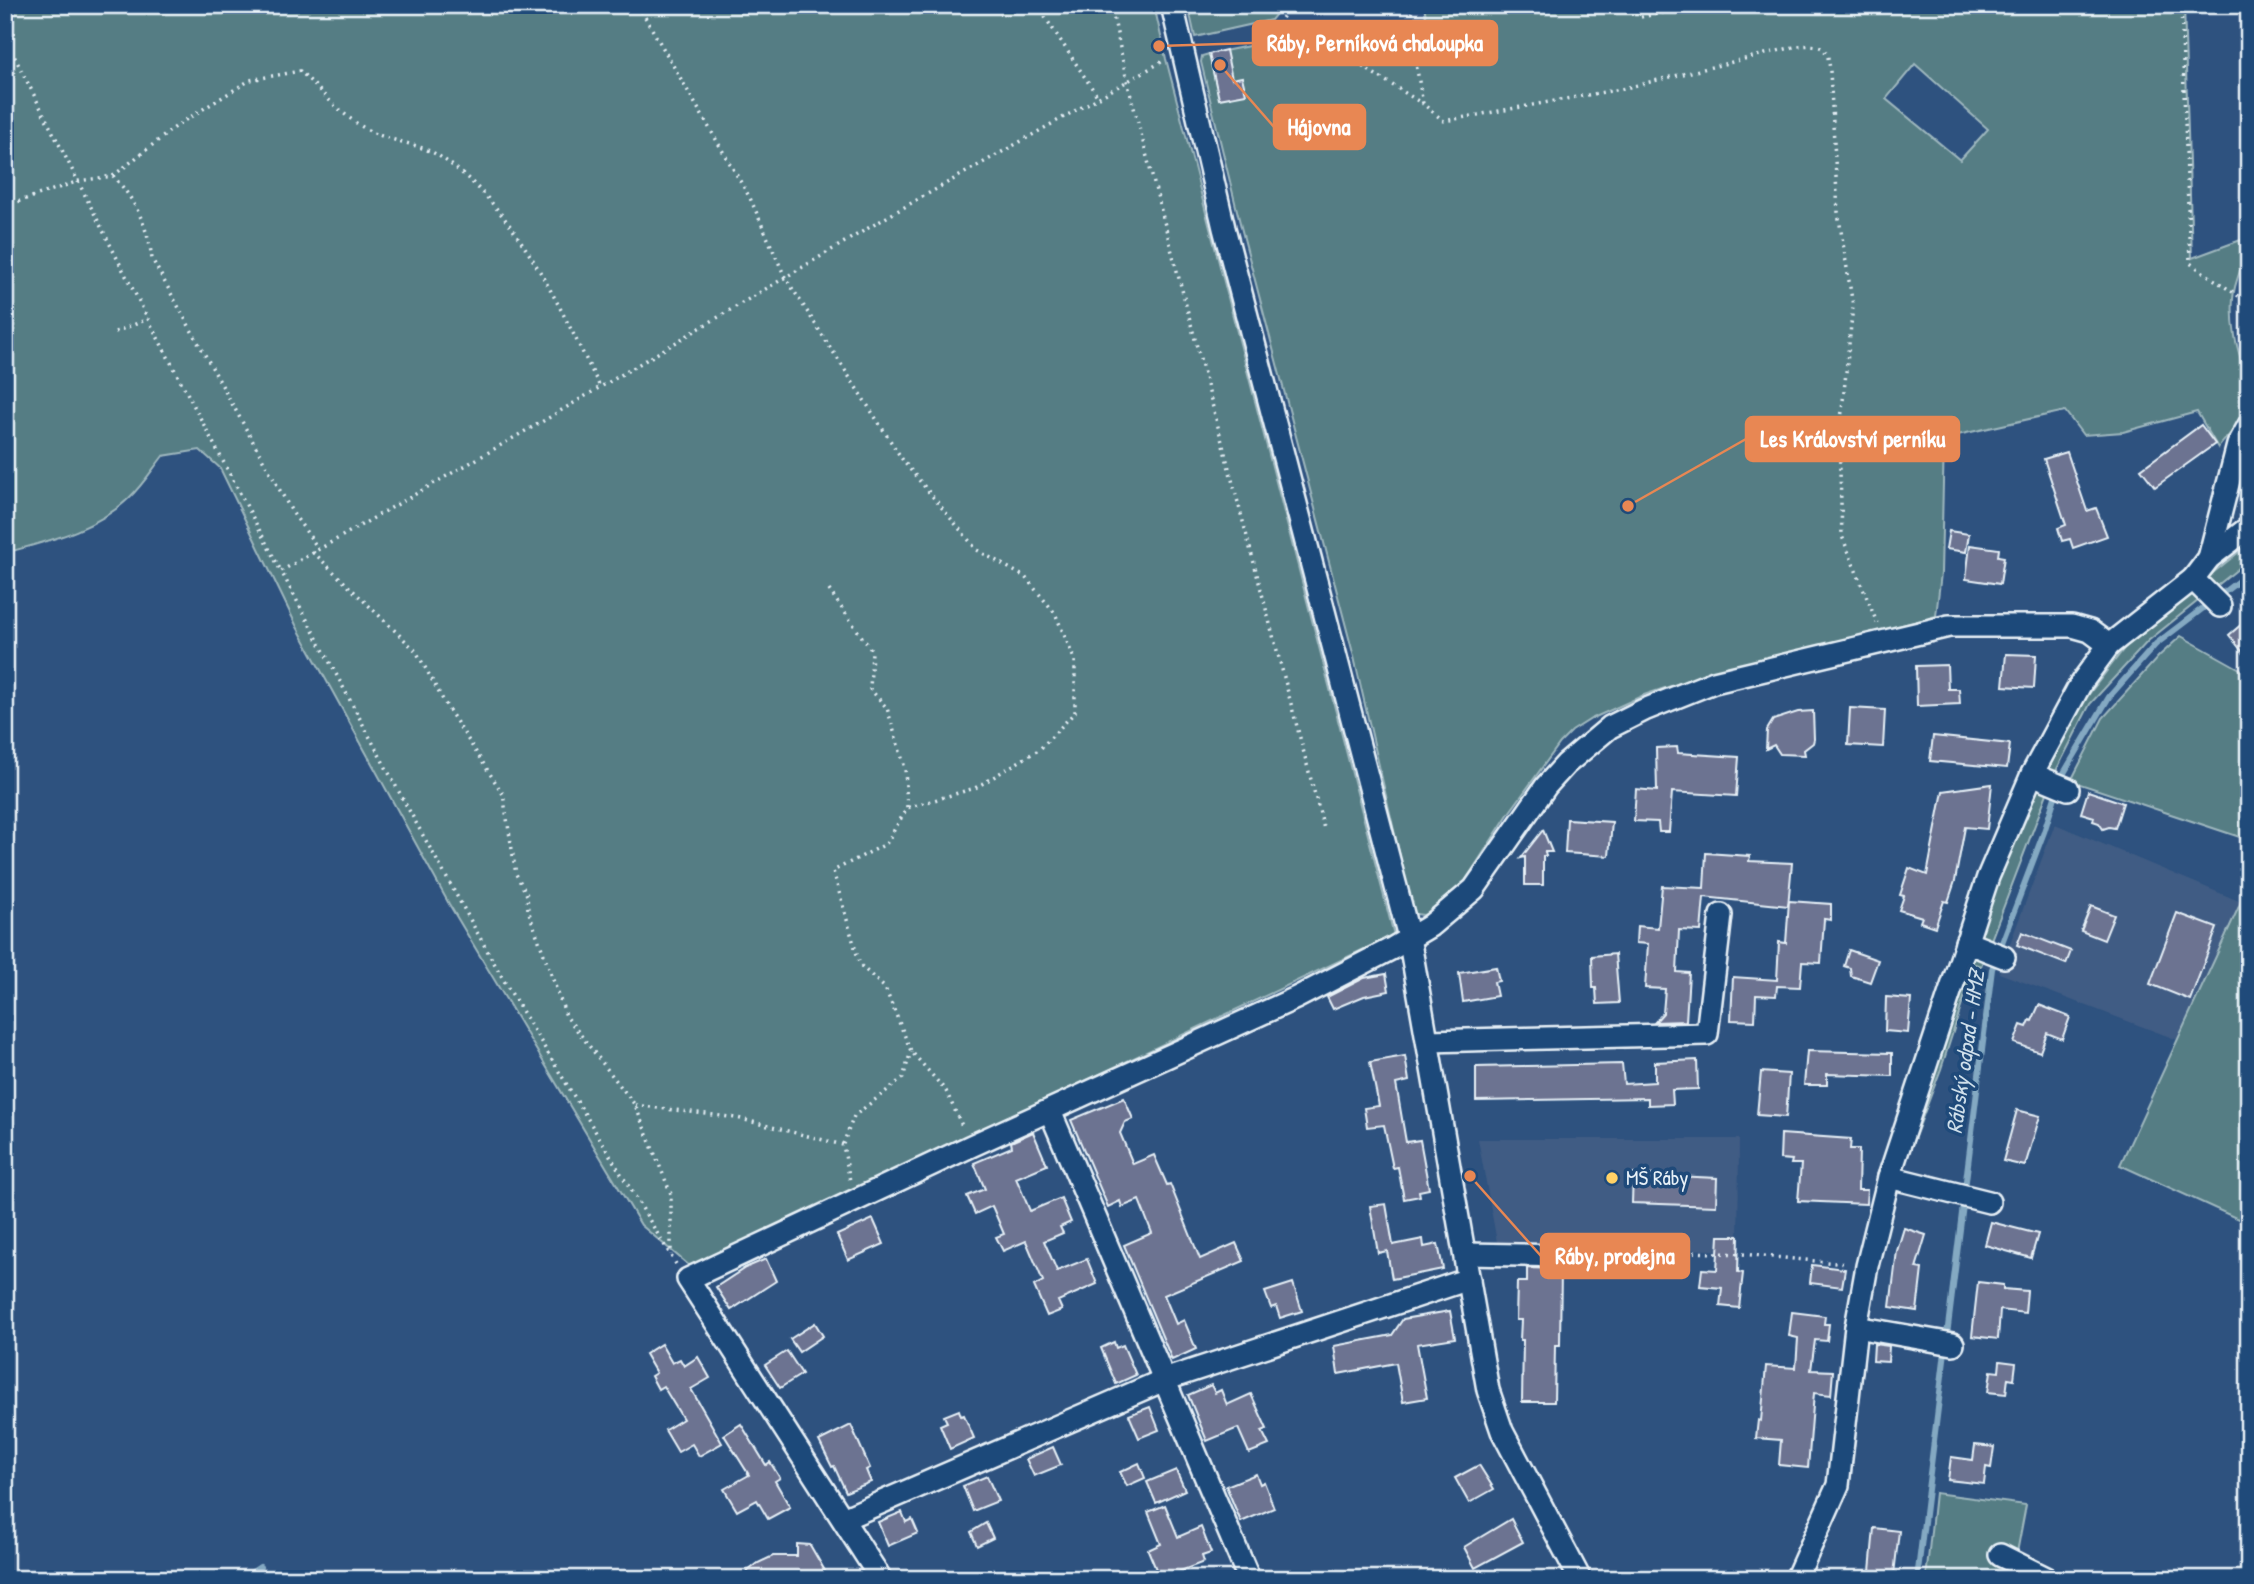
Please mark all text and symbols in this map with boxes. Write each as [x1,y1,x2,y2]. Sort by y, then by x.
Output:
callout: Ráby, Perníková chaloupka [1253,21,1497,65]
text: Ráby, Perníková chaloupka [1267,27,1483,59]
callout: Hájovna [1274,105,1365,149]
text: Hájovna [1287,111,1351,142]
callout: Les Království perníku [1746,417,1959,461]
text: Les Království perníku [1761,423,1946,455]
water label: Rábský odpad - HMZ [1938,965,1993,1136]
place label: MŠ Ráby [1626,1163,1688,1192]
marker: MŠ Ráby [1604,1170,1620,1186]
callout: Ráby, prodejna [1541,1234,1689,1278]
text: Ráby, prodejna [1555,1240,1675,1272]

